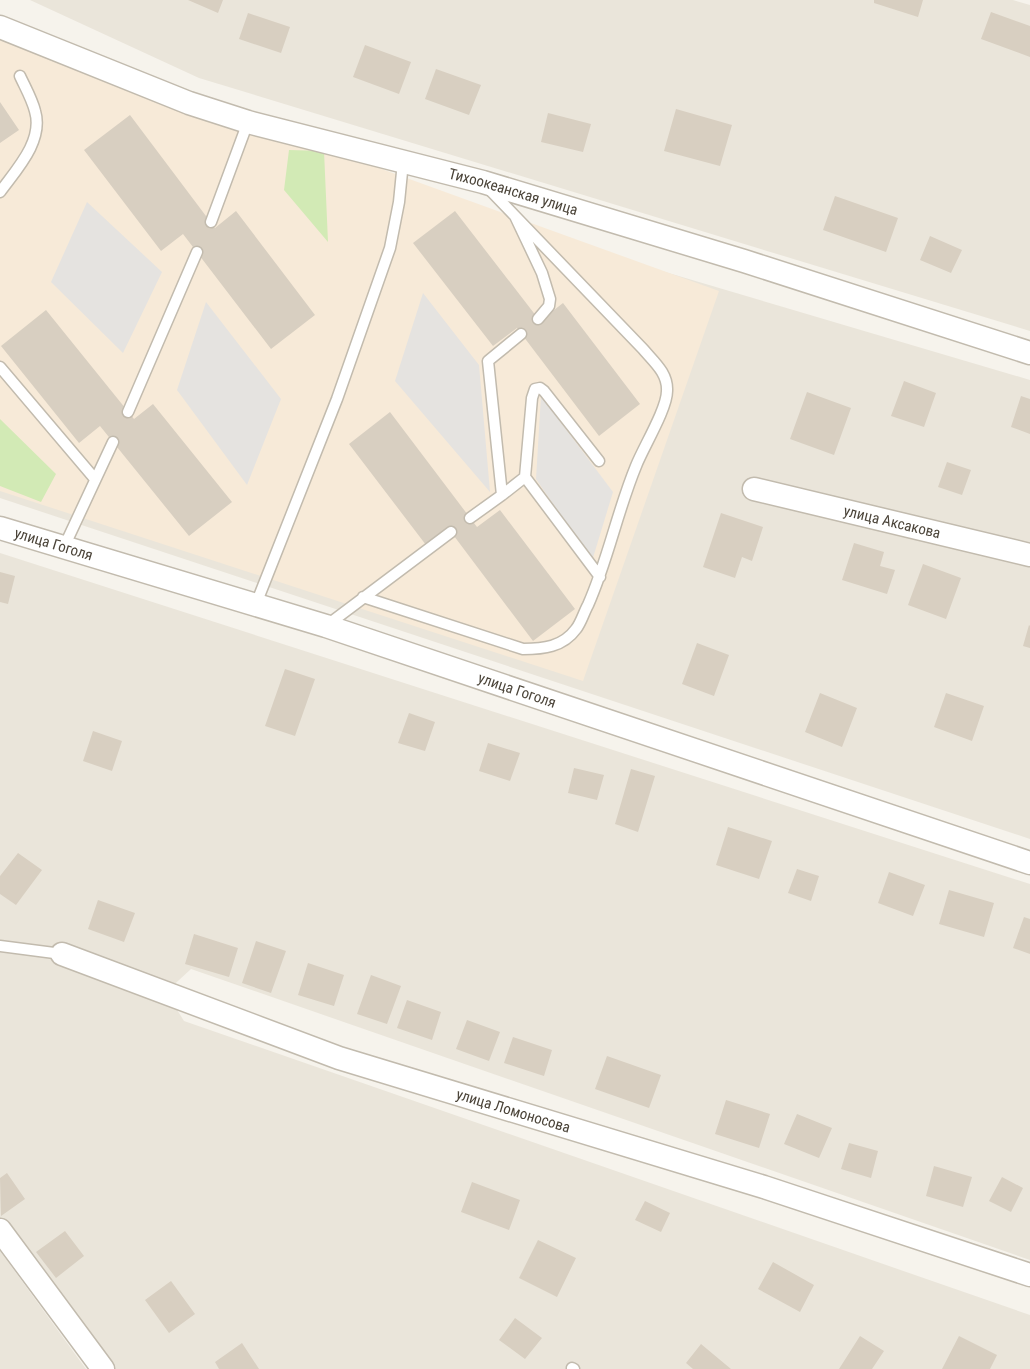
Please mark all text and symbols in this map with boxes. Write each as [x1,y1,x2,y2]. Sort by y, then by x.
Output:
street label: Тихоокеанская улица [447,165,580,219]
street label: улица Аксакова [842,502,942,542]
street label: улица Гоголя [12,524,95,564]
street label: улица Гоголя [476,669,558,712]
street label: улица Ломоносова [454,1085,572,1137]

